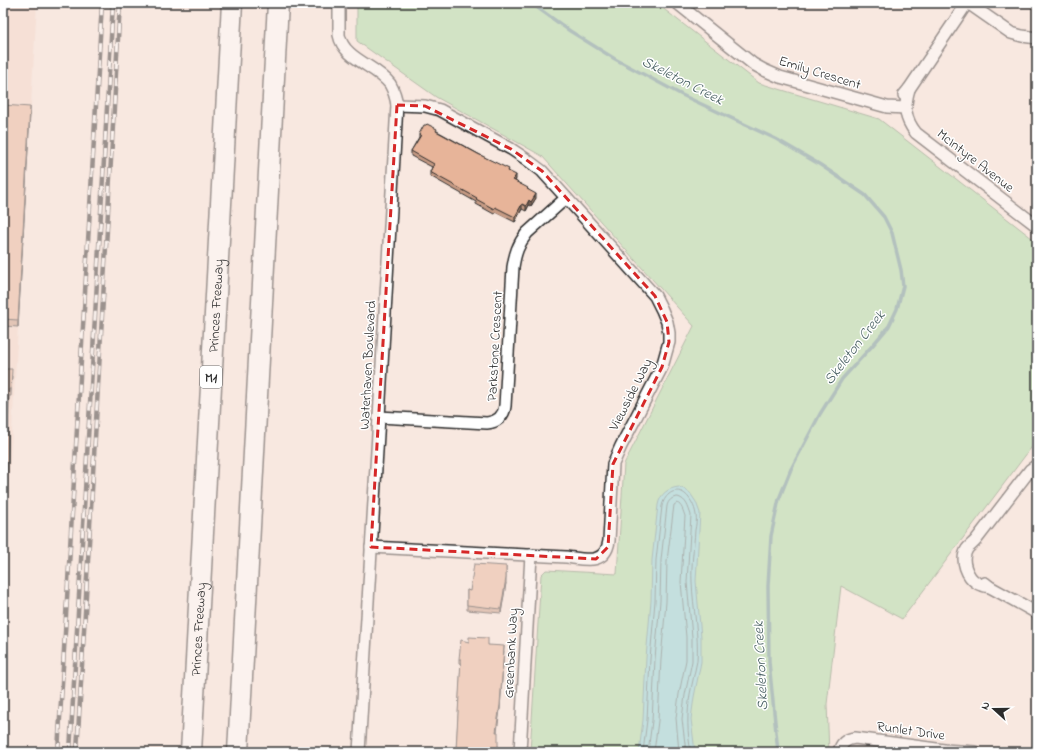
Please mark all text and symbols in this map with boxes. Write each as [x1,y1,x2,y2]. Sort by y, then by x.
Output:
water label: Skeleton Creek [638,51,728,112]
street label: Emily Crescent [776,51,864,97]
street label: McIntyre Avenue [931,124,1019,199]
street label: Princes Freeway [204,258,231,353]
street label: Parkstone Crescent [482,290,509,402]
street label: Waterhaven Boulevard [355,300,382,430]
water label: Skeleton Creek [819,305,892,389]
street label: Viewside Way [604,355,660,436]
road number: M1 [200,366,222,388]
street label: Princes Freeway [186,582,213,677]
street label: Greenbank Way [499,607,525,699]
water label: Skeleton Creek [748,619,774,711]
north arrow [974,689,1014,729]
text: N [977,699,994,712]
street label: Runlet Drive [875,716,947,747]

